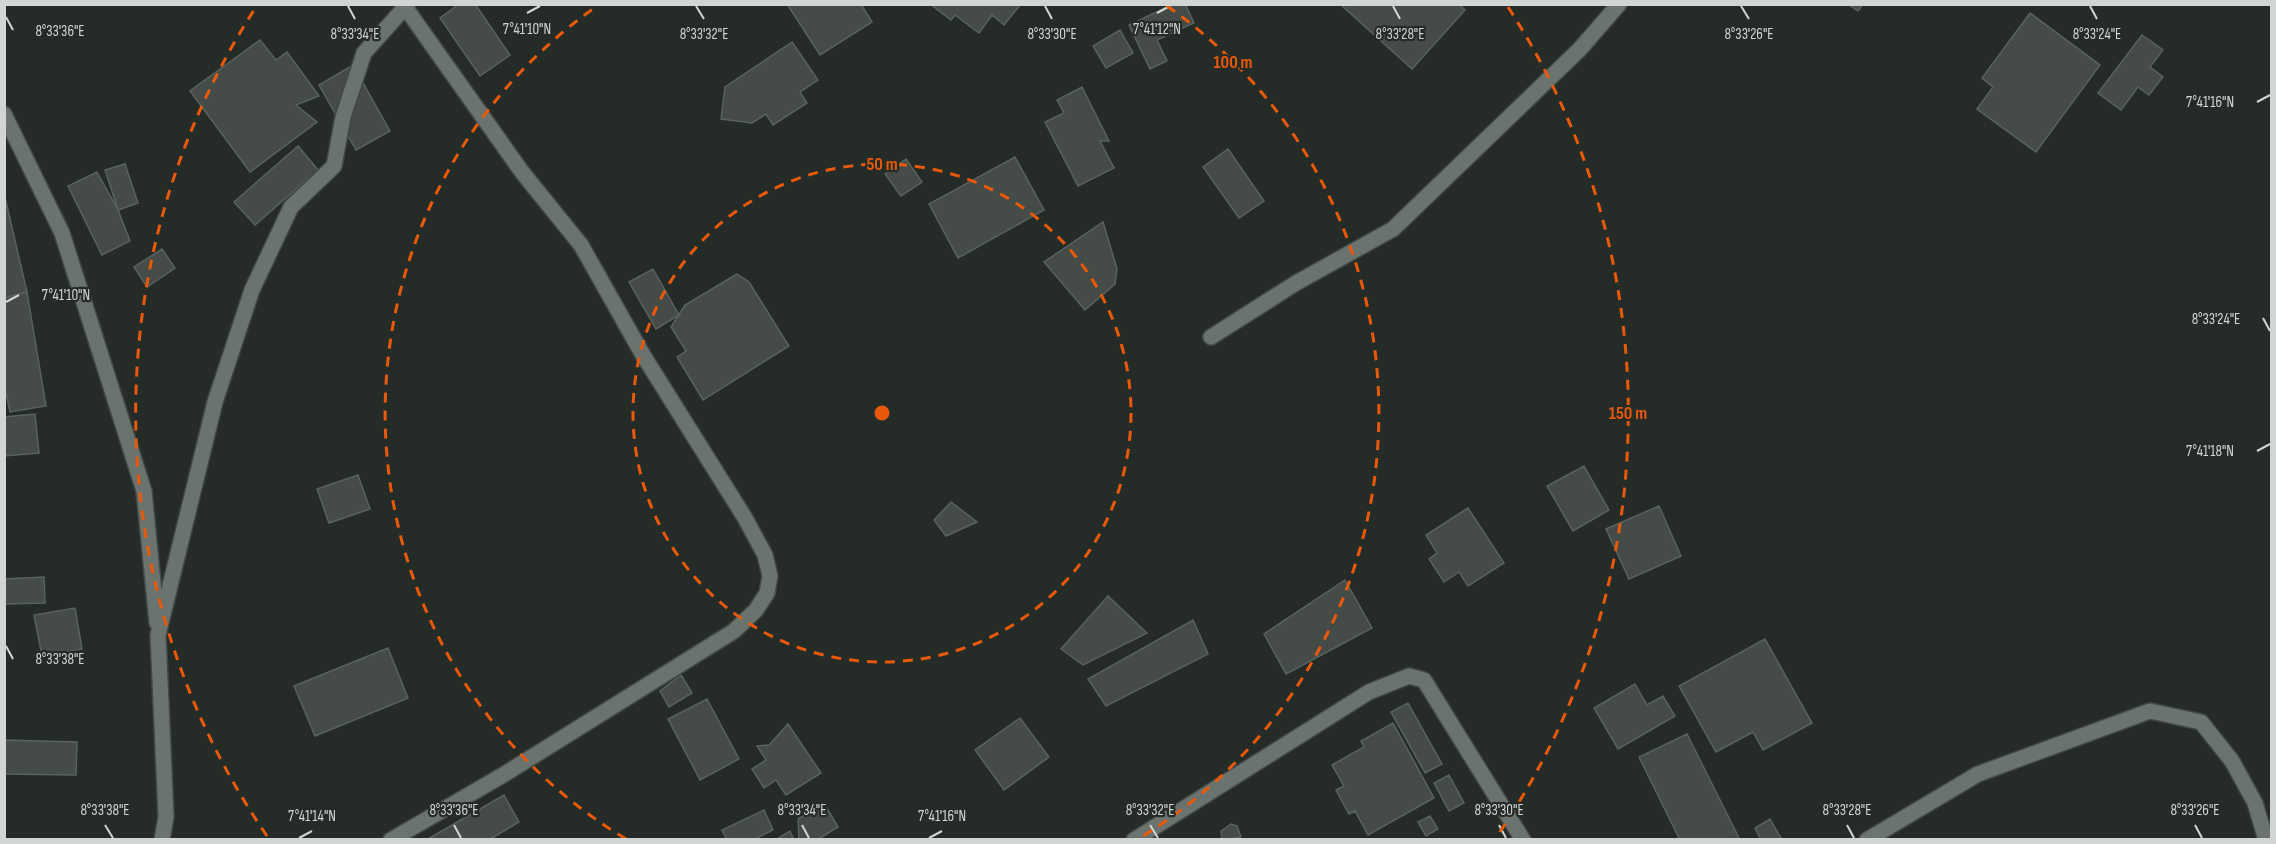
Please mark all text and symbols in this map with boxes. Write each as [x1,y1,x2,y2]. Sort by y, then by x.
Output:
text: 7°41'10"N [503,20,551,39]
text: 7°41'12"N [1133,20,1181,39]
text: 8°33'36"E [35,22,85,41]
text: 8°33'34"E [331,25,379,44]
text: 8°33'32"E [680,25,728,44]
text: 8°33'30"E [1027,25,1077,44]
text: 8°33'28"E [1376,25,1424,44]
text: 8°33'26"E [1725,25,1773,44]
text: 8°33'24"E [2073,25,2121,44]
text: 100 m [1214,52,1253,73]
text: 7°41'16"N [2186,93,2234,112]
text: 50 m [866,154,898,175]
text: 7°41'10"N [42,286,90,305]
text: 8°33'24"E [2192,310,2240,329]
centre of rings [872,403,892,423]
text: 150 m [1609,403,1647,424]
text: 7°41'18"N [2186,442,2234,461]
text: 8°33'38"E [36,650,84,669]
text: 8°33'38"E [81,801,129,820]
text: 8°33'36"E [429,801,479,820]
text: 8°33'34"E [778,801,826,820]
text: 8°33'32"E [1126,801,1174,820]
text: 8°33'30"E [1474,801,1524,820]
text: 8°33'28"E [1823,801,1871,820]
text: 8°33'26"E [2171,801,2219,820]
text: 7°41'14"N [288,807,336,826]
text: 7°41'16"N [918,807,966,826]

